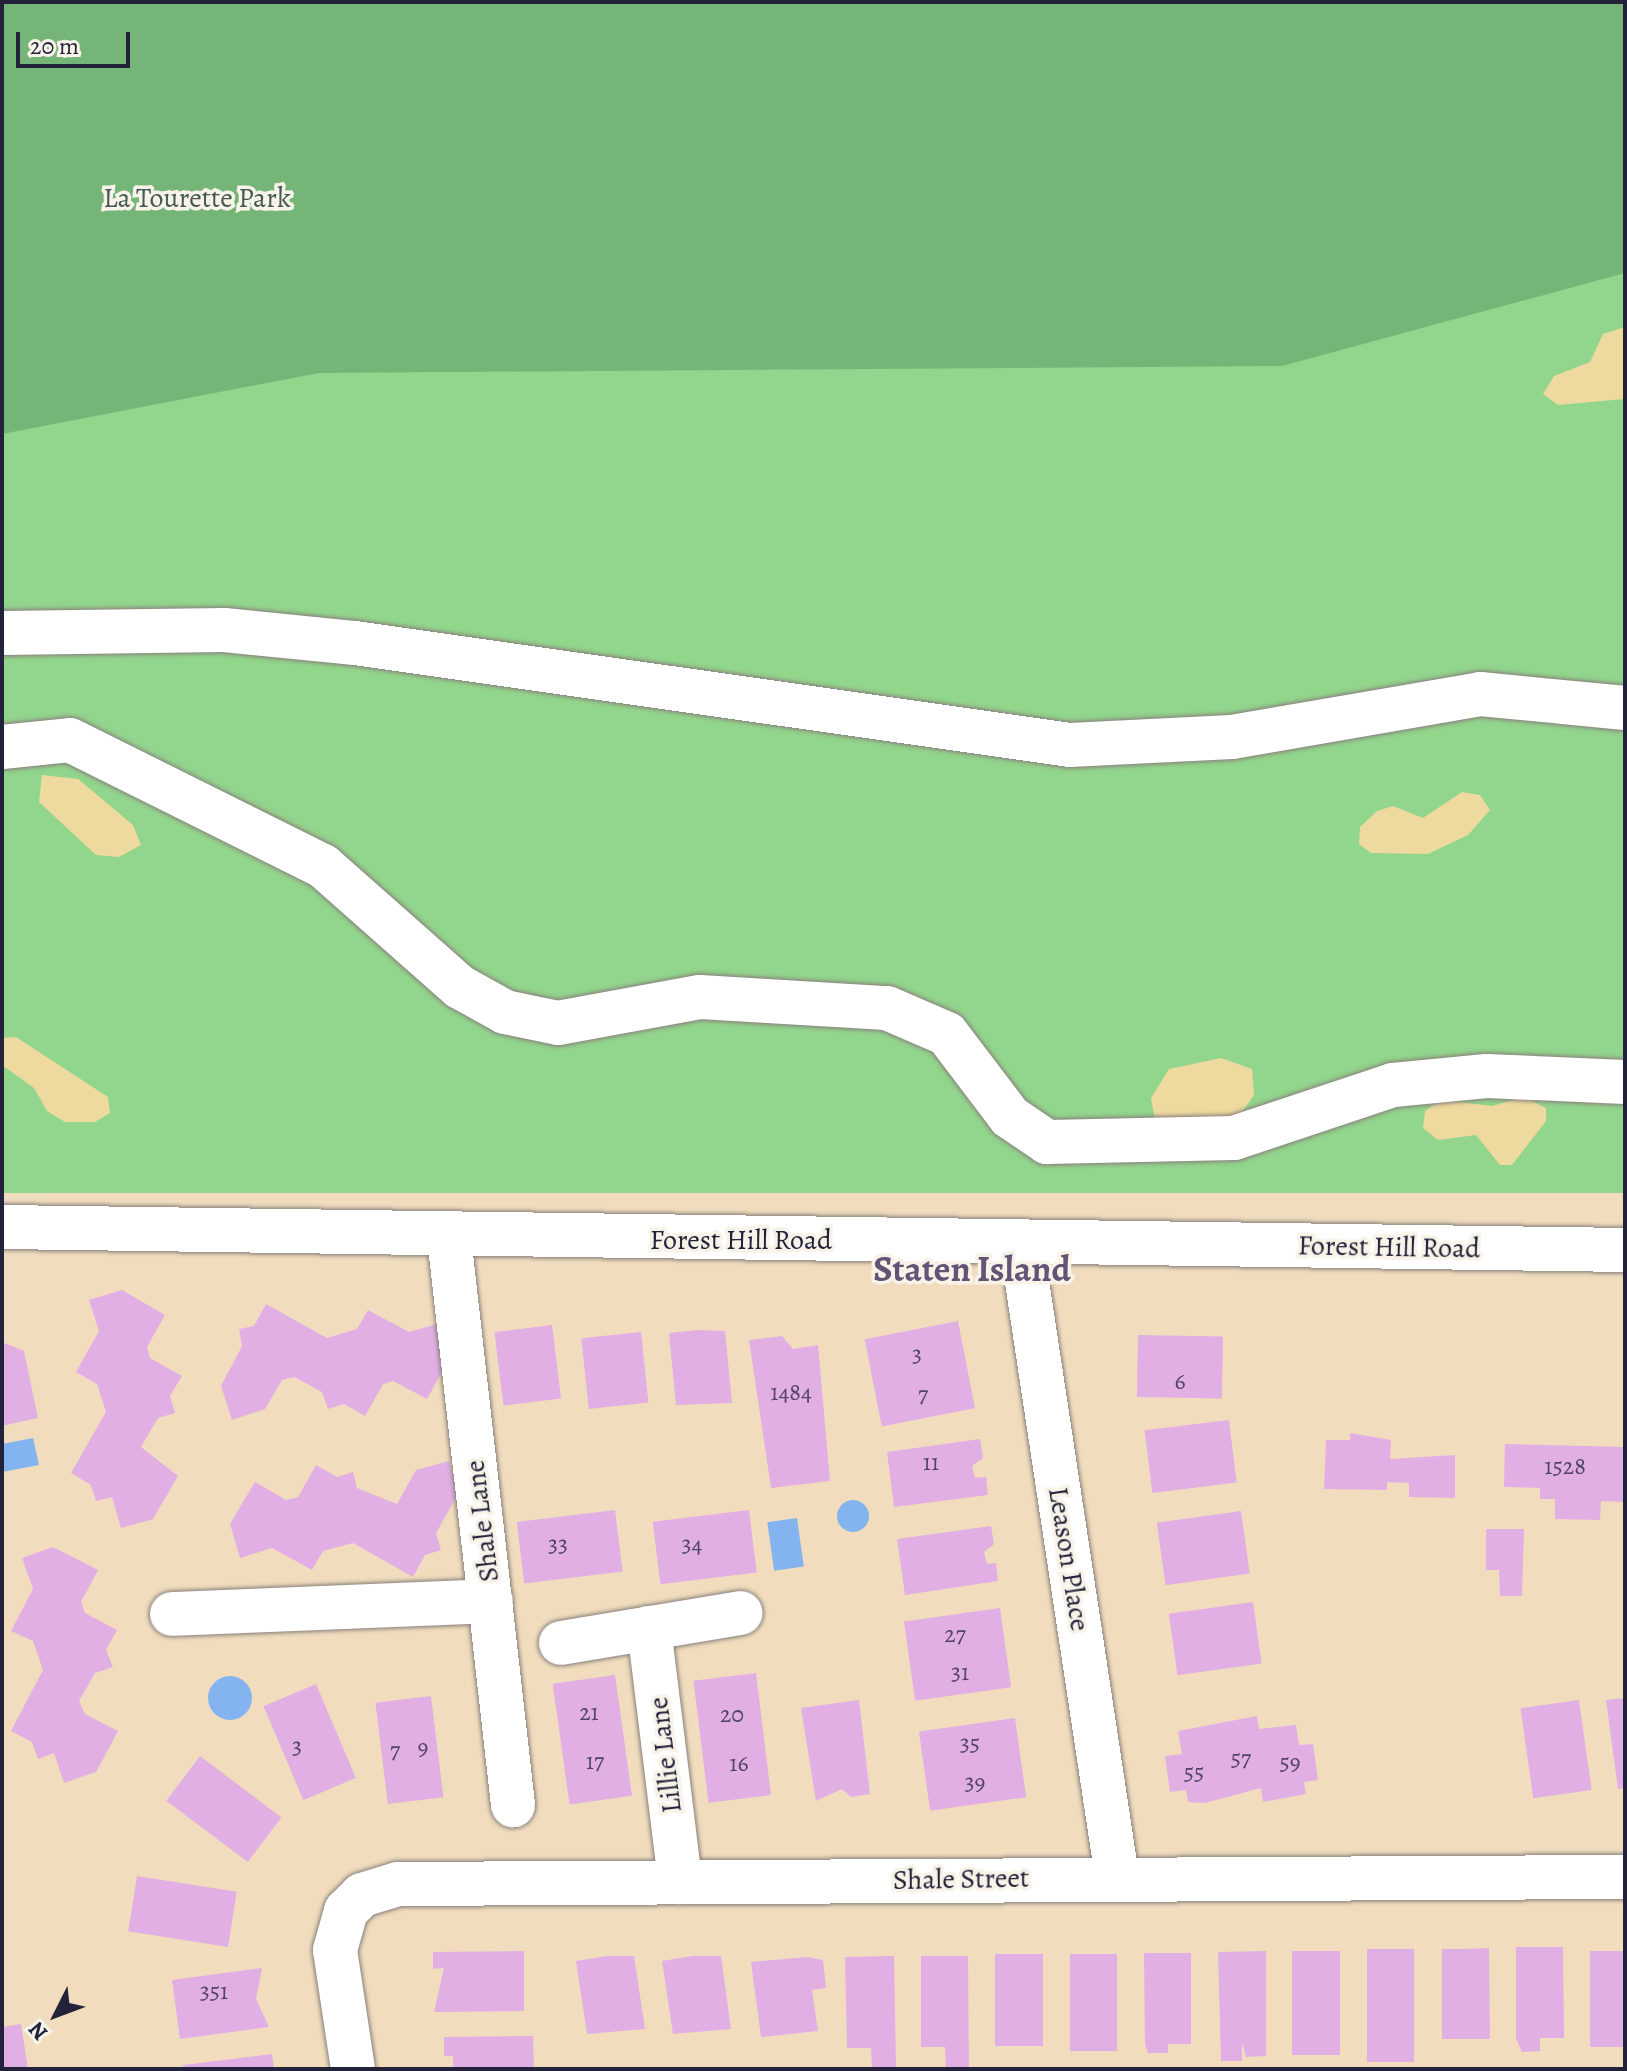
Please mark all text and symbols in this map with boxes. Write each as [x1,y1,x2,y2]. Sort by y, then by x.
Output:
scale bar [20,16,134,66]
text: 20 m [30,30,79,62]
park label: La Tourette Park [103,181,291,215]
street label: Forest Hill Road [650,1223,832,1257]
street label: Forest Hill Road [1298,1229,1480,1265]
district label: Staten Island [873,1247,1071,1291]
house number: 3 [912,1341,922,1369]
house number: 6 [1174,1368,1186,1396]
house number: 1484 [770,1379,812,1407]
house number: 7 [918,1381,928,1409]
house number: 11 [923,1449,939,1477]
house number: 1528 [1544,1453,1586,1481]
street label: Shale Lane [458,1458,506,1584]
street label: Leason Place [1041,1485,1097,1633]
house number: 33 [548,1531,568,1559]
house number: 34 [682,1531,702,1559]
house number: 27 [944,1621,966,1649]
house number: 31 [951,1659,969,1687]
street label: Lillie Lane [641,1695,689,1815]
house number: 21 [579,1699,599,1727]
house number: 20 [720,1701,744,1729]
house number: 35 [960,1730,980,1758]
house number: 3 [292,1733,302,1761]
house number: 9 [418,1734,428,1762]
house number: 7 [390,1737,400,1765]
house number: 57 [1231,1745,1251,1773]
house number: 17 [586,1748,604,1776]
house number: 59 [1279,1749,1301,1777]
house number: 16 [729,1750,749,1778]
house number: 55 [1184,1759,1204,1787]
house number: 39 [965,1769,985,1797]
street label: Shale Street [893,1861,1029,1897]
north arrow [16,1975,96,2055]
house number: 351 [200,1978,228,2006]
text: N [22,2015,55,2047]

